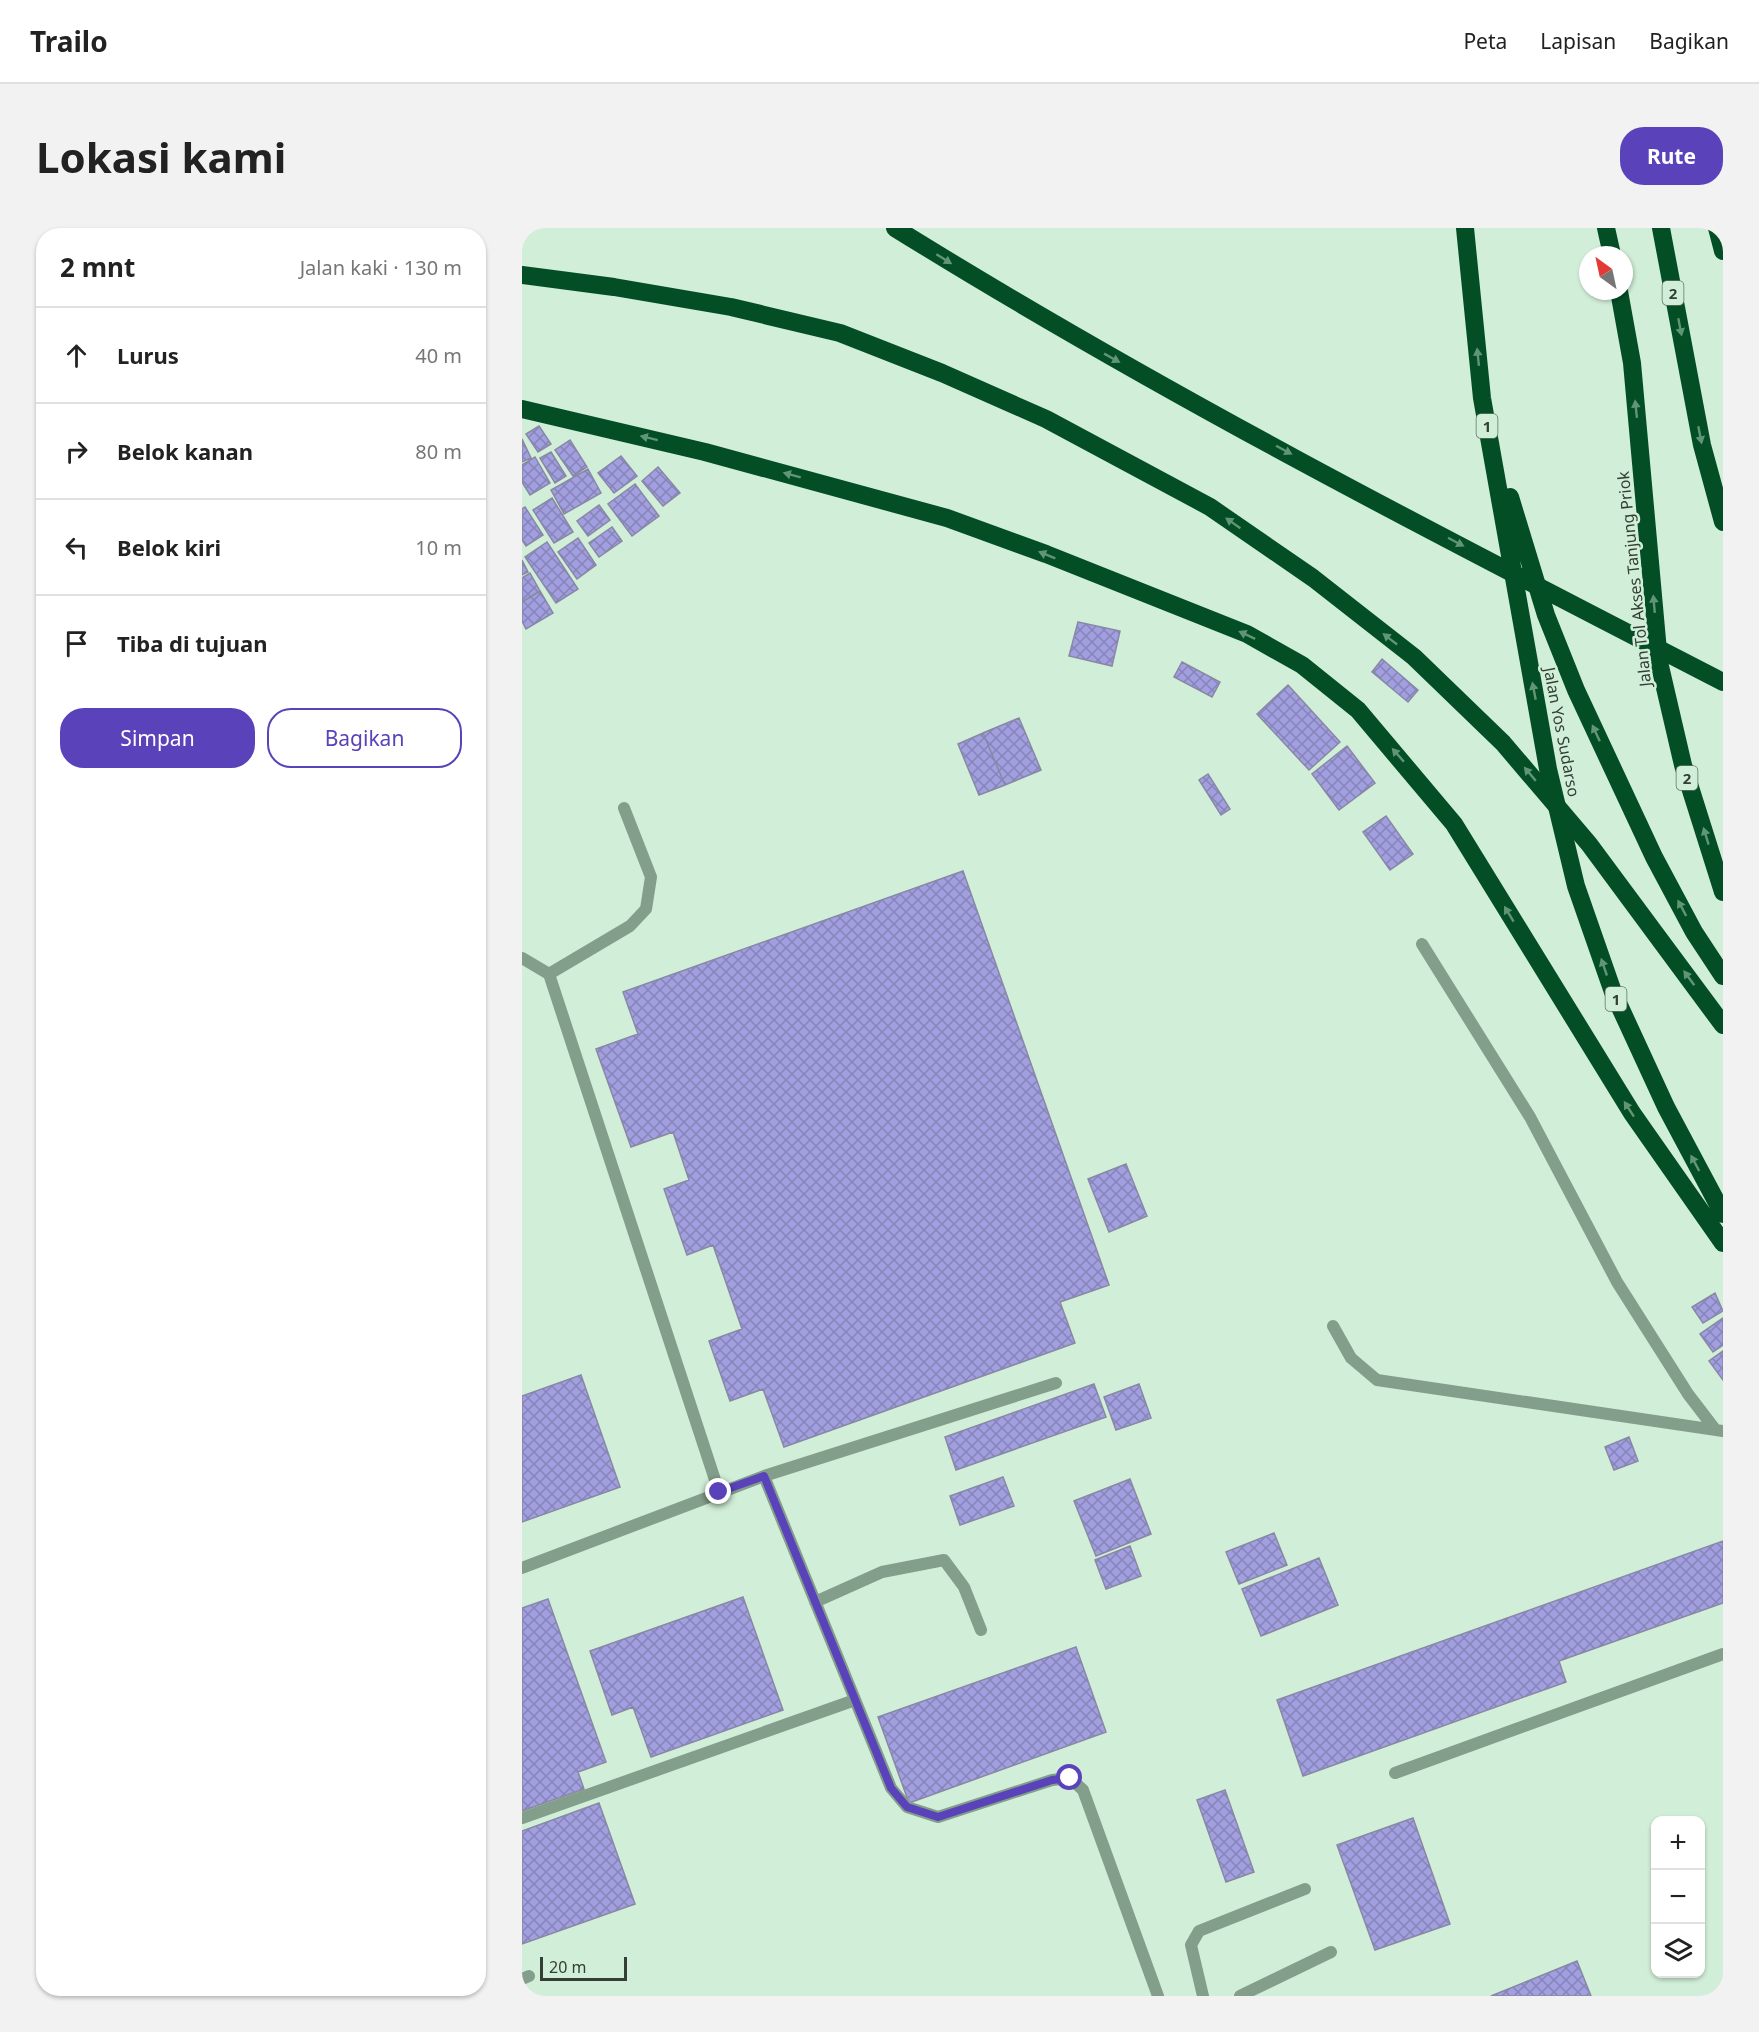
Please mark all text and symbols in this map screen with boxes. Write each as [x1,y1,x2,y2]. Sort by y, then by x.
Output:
text: Trailo [30,22,108,60]
text: Peta [1463,27,1507,55]
text: Lapisan [1540,27,1616,55]
text: Bagikan [1649,27,1729,55]
button: Rute [1620,127,1723,185]
text: Lokasi kami [36,128,286,185]
north arrow [1579,246,1633,300]
text: 2 mnt [60,249,135,285]
one-way arrow [936,253,953,264]
text: Jalan kaki · 130 m [300,254,462,281]
road number: 2 [1662,281,1684,305]
one-way arrow [1676,317,1685,336]
icon: ahead [60,339,93,372]
text: Lurus [117,340,179,370]
text: 40 m [415,342,462,369]
one-way arrow [1473,347,1483,366]
one-way arrow [1104,353,1121,363]
one-way arrow [1631,399,1641,418]
road number: 1 [1476,414,1498,438]
one-way arrow [1696,426,1705,445]
one-way arrow [639,433,658,443]
icon: right [60,435,93,468]
text: Belok kanan [117,436,253,466]
text: 80 m [415,438,462,465]
one-way arrow [1276,445,1293,455]
one-way arrow [783,470,801,480]
street label: Jalan Tol Akses Tanjung Priok [1612,470,1656,690]
one-way arrow [1226,517,1242,529]
icon: left [60,531,93,564]
text: Belok kiri [117,532,221,562]
text: 10 m [415,534,462,561]
one-way arrow [1448,537,1465,547]
one-way arrow [1038,550,1056,560]
one-way arrow [1649,594,1659,613]
icon: arrive [60,627,93,660]
text: Tiba di tujuan [117,628,267,658]
one-way arrow [1238,630,1255,639]
one-way arrow [1383,633,1398,645]
street label: Jalan Yos Sudarso [1538,663,1585,799]
one-way arrow [1529,681,1538,700]
button: Simpan [60,708,255,768]
button: Bagikan [267,708,462,768]
one-way arrow [1592,724,1601,741]
one-way arrow [1391,747,1404,763]
road number: 2 [1676,766,1698,790]
one-way arrow [1524,767,1537,782]
one-way arrow [1701,827,1710,845]
one-way arrow [1677,899,1687,917]
one-way arrow [1504,906,1515,922]
one-way arrow [1598,958,1608,976]
one-way arrow [1683,970,1695,986]
road number: 1 [1606,987,1626,1011]
one-way arrow [1624,1101,1635,1117]
one-way arrow [1690,1154,1700,1171]
route end [705,1478,731,1504]
route start [1056,1764,1082,1790]
map controls [1651,1816,1705,1978]
button: + [1651,1816,1705,1870]
button: − [1651,1870,1705,1924]
button: layers [1651,1924,1705,1978]
scale bar [540,1954,627,1982]
text: 20 m [549,1956,586,1978]

